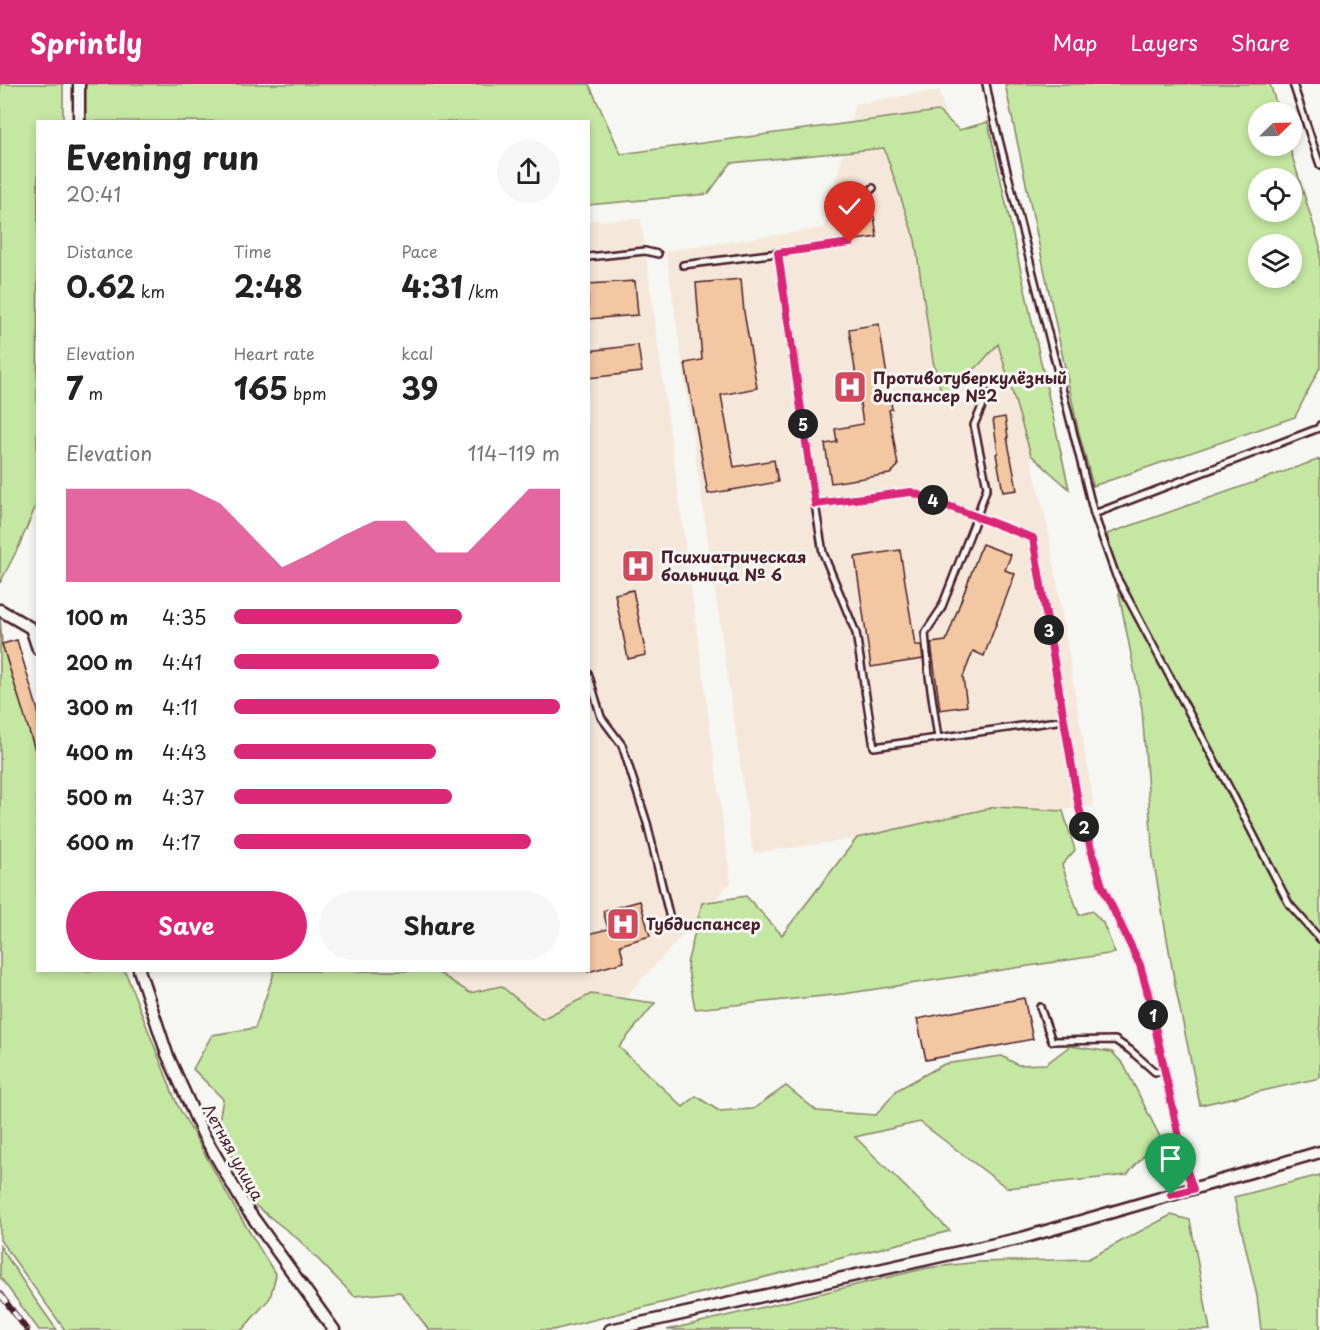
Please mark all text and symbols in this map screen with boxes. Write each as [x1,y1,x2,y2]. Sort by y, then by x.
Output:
text: Sprintly [30,21,142,64]
text: Map [1053,26,1097,58]
text: Layers [1130,26,1198,58]
text: Share [1231,26,1290,58]
north arrow [1248,102,1302,156]
map controls [1248,102,1302,288]
text: Evening run [66,131,259,181]
button: share [497,140,560,203]
button: locate [1248,168,1302,222]
text: 20:41 [66,179,121,209]
pin [824,181,875,243]
icon: check [833,190,866,223]
button: layers [1248,234,1302,288]
text: Distance [66,239,133,263]
text: Time [234,239,271,263]
text: Pace [401,239,437,263]
text: 0.62 [66,263,136,308]
text: 2:48 [234,263,303,308]
text: 4:31 [401,263,463,308]
text: km [136,279,165,303]
text: /km [463,279,499,303]
text: Elevation [66,341,135,365]
text: Heart rate [234,341,314,365]
text: kcal [401,341,433,365]
text: 7 [66,365,83,410]
text: 165 [234,365,288,410]
text: 39 [401,365,438,410]
place label: Противотуберкулёзный диспансер №2 [873,365,1067,407]
hospital icon: Противотуберкулёзный диспансер №2 [832,369,868,405]
text: m [83,381,103,405]
text: bpm [288,381,327,405]
pin: 5 [788,409,818,439]
text: 5 [798,412,808,436]
text: Elevation [66,438,152,468]
text: 114–119 m [468,438,560,468]
pin: 4 [918,485,948,515]
text: 4 [928,488,938,512]
place label: Психиатрическая больница № 6 [661,544,807,586]
hospital icon: Психиатрическая больница № 6 [620,548,656,584]
text: 100 m [66,602,128,632]
text: 4:35 [162,602,207,632]
pin: 3 [1034,615,1064,645]
text: 3 [1044,618,1054,642]
text: 200 m [66,647,133,677]
text: 4:41 [162,647,202,677]
text: 300 m [66,692,134,722]
text: 4:11 [162,692,198,722]
text: 400 m [66,737,134,767]
text: 4:43 [162,737,207,767]
text: 500 m [66,782,133,812]
text: 4:37 [162,782,204,812]
pin: 2 [1069,812,1099,842]
text: 2 [1078,815,1090,839]
text: 600 m [66,827,134,857]
text: 4:17 [162,827,201,857]
button: Save [66,891,307,960]
button: Share [319,891,560,960]
hospital icon: Тубдиспансер [605,906,641,942]
place label: Тубдиспансер [646,911,761,935]
pin: 1 [1138,1000,1168,1030]
text: 1 [1149,1003,1157,1027]
street label: Летняя улица [197,1099,270,1204]
pin [1145,1133,1196,1195]
icon: arrive [1154,1142,1187,1175]

